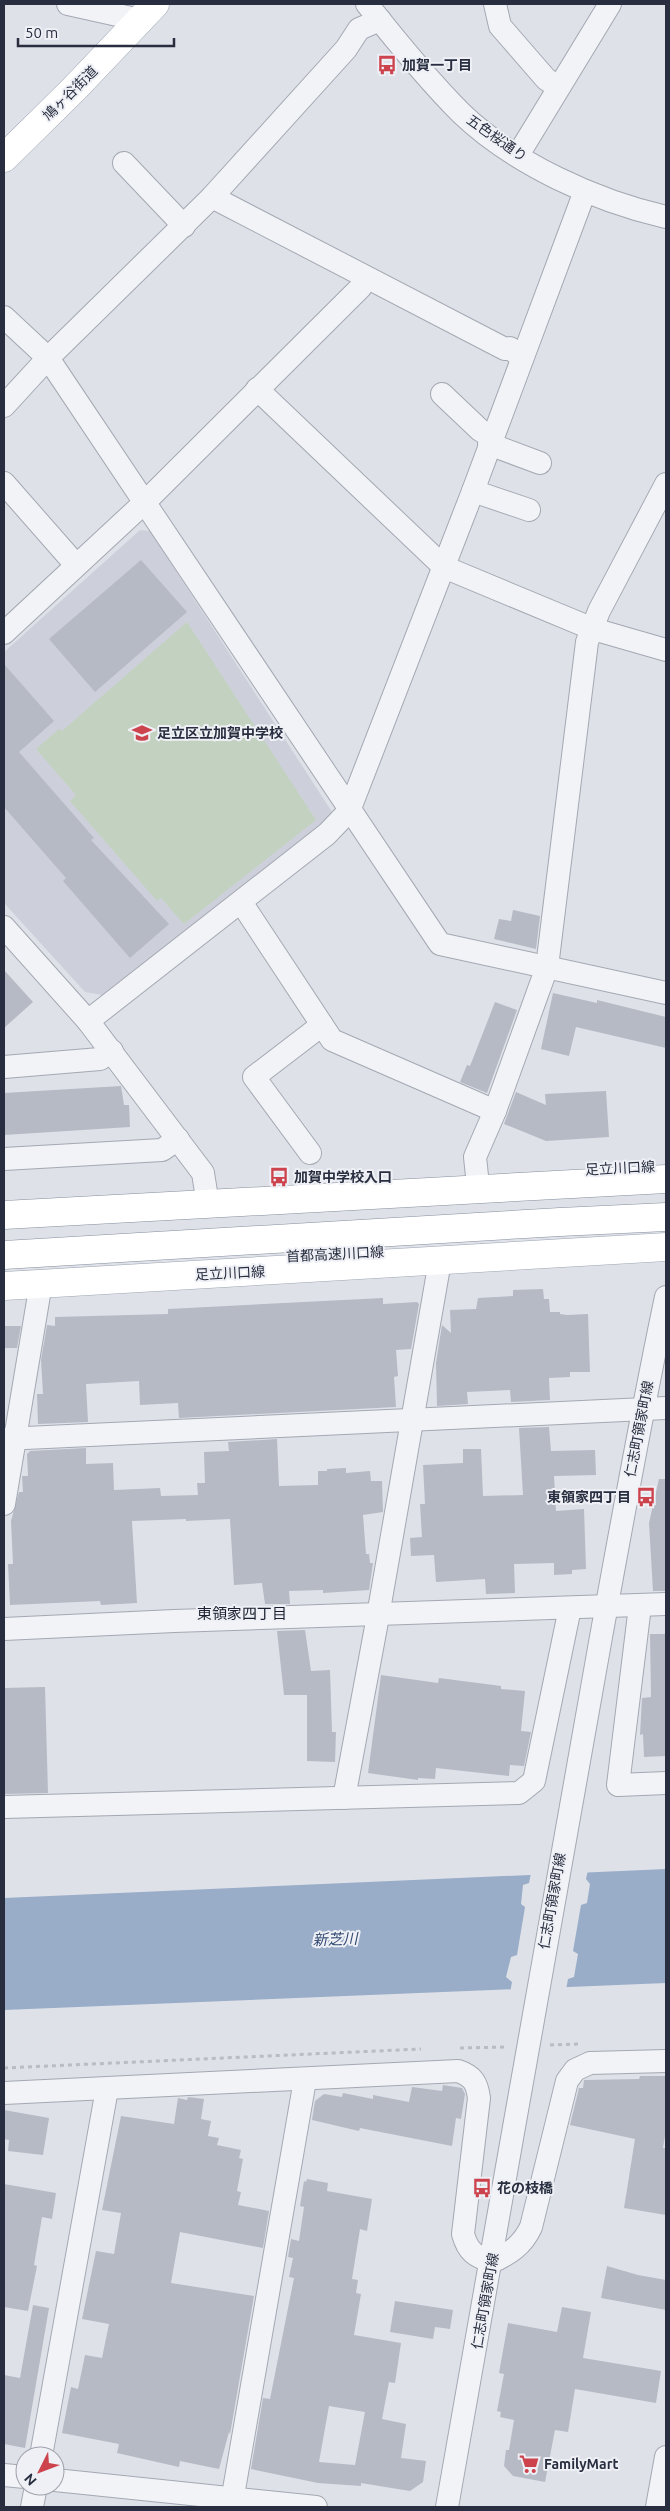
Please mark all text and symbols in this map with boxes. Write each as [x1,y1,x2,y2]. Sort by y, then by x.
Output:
scale bar [18,15,174,47]
text: 50 m [25,24,58,41]
bus stop icon: 加賀一丁目 [376,54,398,76]
place label: 加賀一丁目 [402,57,472,73]
street label: 鳩ヶ谷街道 [40,63,100,123]
street label: 五色桜通り [464,111,530,165]
school or university icon: 足立区立加賀中学校 [131,722,153,744]
place label: 足立区立加賀中学校 [157,725,283,741]
street label: 足立川口線 [585,1158,655,1178]
bus stop icon: 加賀中学校入口 [268,1166,290,1188]
place label: 加賀中学校入口 [294,1169,392,1185]
street label: 首都高速川口線 [286,1243,384,1265]
street label: 足立川口線 [195,1263,265,1283]
street label: 仁志町領家町線 [622,1379,656,1479]
bus stop icon: 東領家四丁目 [635,1486,657,1508]
place label: 東領家四丁目 [547,1489,631,1505]
district label: 東領家四丁目 [197,1605,287,1622]
street label: 仁志町領家町線 [536,1851,568,1951]
water label: 新芝川 [312,1930,360,1948]
bus stop icon: 花の枝橋 [471,2177,493,2199]
place label: 花の枝橋 [497,2180,553,2196]
street label: 仁志町領家町線 [469,2251,501,2351]
north arrow [15,2446,65,2496]
supermarket icon: FamilyMart [518,2453,540,2475]
place label: FamilyMart [544,2456,618,2472]
text: N [21,2470,40,2489]

